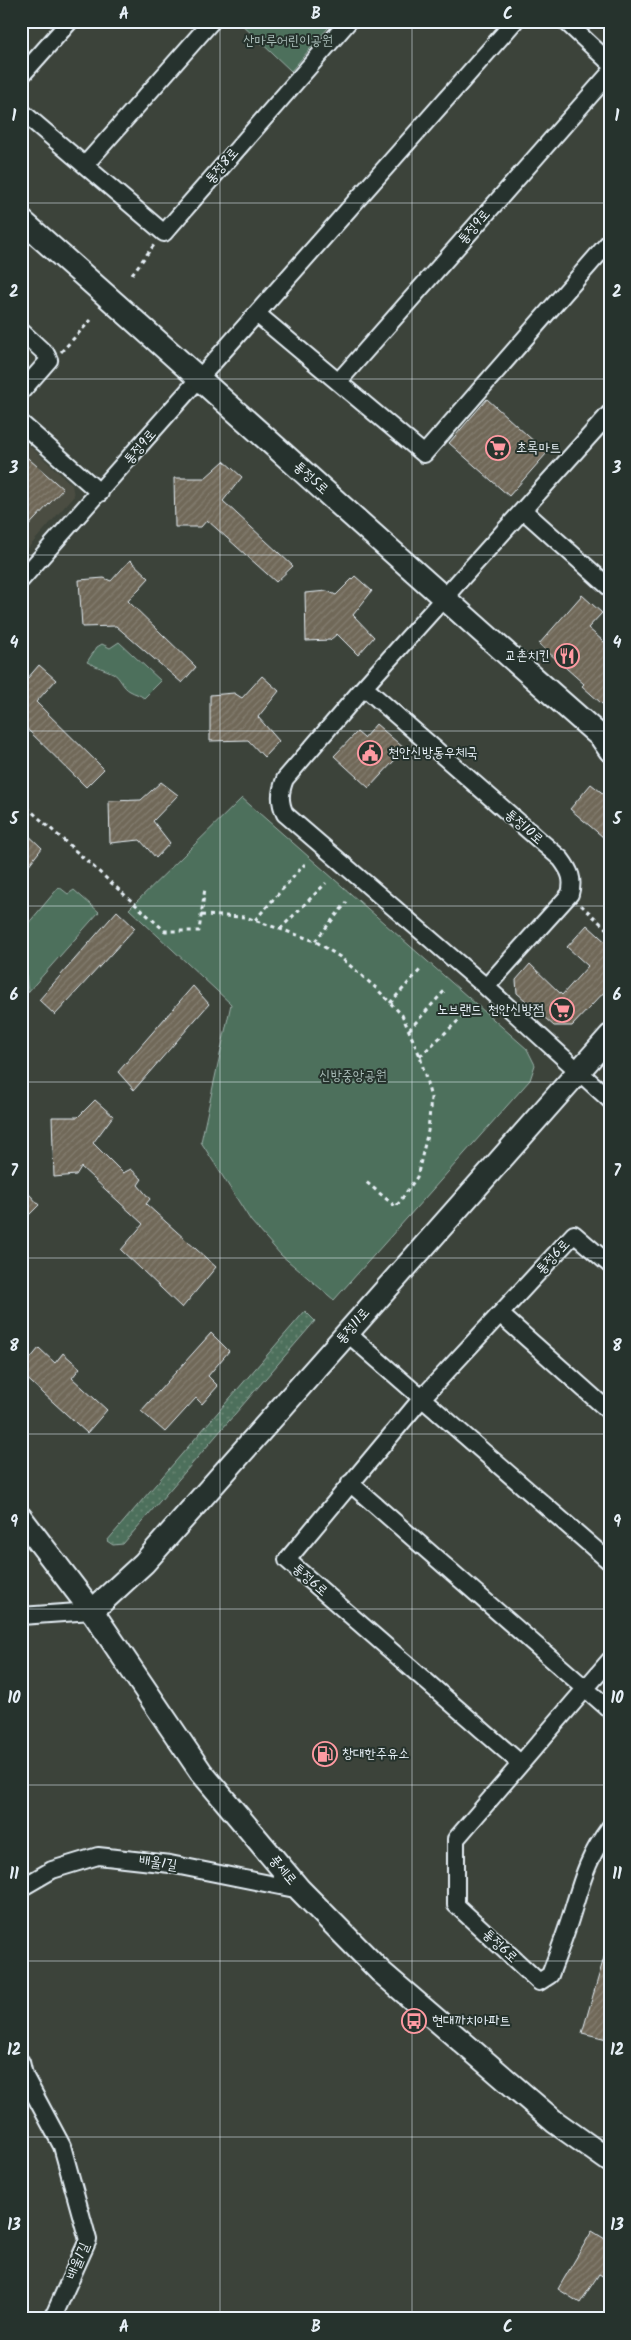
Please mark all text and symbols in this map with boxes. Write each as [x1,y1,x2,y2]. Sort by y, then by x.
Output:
text: A [119,2,129,27]
text: B [311,2,321,27]
text: C [503,2,513,27]
park label: 산마루어린이공원 [243,30,333,52]
text: 1 [12,104,17,129]
text: 1 [615,104,620,129]
street label: 통정8로 [200,143,244,189]
street label: 통정9로 [452,204,496,250]
text: 2 [9,280,19,305]
text: 2 [612,280,622,305]
street label: 통정9로 [118,424,162,470]
supermarket icon: 초록마트 [485,435,511,461]
place label: 초록마트 [516,437,561,459]
text: 3 [9,456,19,481]
street label: 통정5로 [288,456,334,500]
text: 3 [612,456,622,481]
text: 4 [10,631,19,656]
text: 4 [613,631,622,656]
restaurant icon: 교촌치킨 [554,643,580,669]
place label: 교촌치킨 [505,645,550,667]
public building icon: 천안신방동우체국 [357,740,383,766]
place label: 천안신방동우체국 [388,742,478,764]
street label: 통정10로 [500,804,548,850]
text: 5 [9,807,20,832]
text: 5 [612,807,623,832]
text: 6 [10,983,19,1008]
text: 6 [613,983,622,1008]
supermarket icon: 노브랜드 천안신방점 [549,997,575,1023]
place label: 노브랜드 천안신방점 [437,999,544,1021]
park label: 신방중앙공원 [319,1065,387,1087]
text: 7 [10,1159,18,1184]
text: 7 [613,1159,621,1184]
street label: 통정6로 [531,1234,575,1280]
street label: 통정11로 [331,1303,375,1349]
text: 8 [9,1334,19,1359]
text: 8 [612,1334,622,1359]
text: 9 [10,1510,18,1535]
text: 9 [613,1510,621,1535]
street label: 통정6로 [287,1558,333,1602]
text: 10 [7,1686,21,1711]
text: 10 [610,1686,624,1711]
fuel station icon: 창대한주유소 [312,1741,338,1767]
place label: 창대한주유소 [342,1743,410,1765]
street label: 배울1길 [138,1849,179,1877]
street label: 풍세로 [264,1850,302,1890]
text: 11 [9,1862,19,1887]
text: 11 [612,1862,622,1887]
street label: 통정6로 [477,1924,523,1968]
bus stop icon: 현대까치아파트 [401,2008,427,2034]
place label: 현대까치아파트 [432,2010,511,2032]
text: 12 [7,2038,21,2063]
text: 12 [610,2038,624,2063]
text: 13 [7,2213,21,2238]
text: 13 [610,2213,624,2238]
street label: 배울1길 [60,2238,96,2283]
text: A [119,2315,129,2340]
text: B [311,2315,321,2340]
text: C [503,2315,513,2340]

